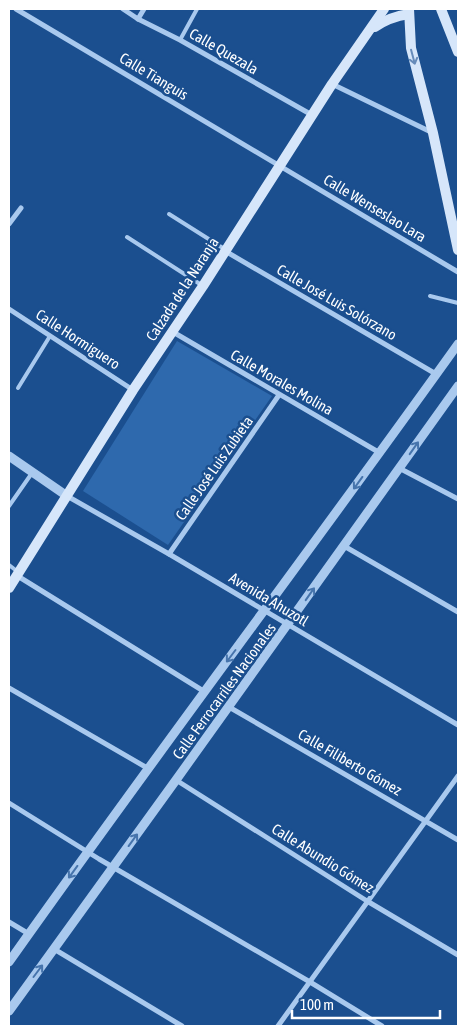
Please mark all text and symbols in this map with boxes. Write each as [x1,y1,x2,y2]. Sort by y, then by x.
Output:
street label: Calle Quezala [187,25,261,78]
street label: Calle Tianguis [117,49,191,103]
one-way arrow [409,49,418,65]
street label: Calle Wenseslao Lara [321,171,429,245]
street label: Calzada de la Naranja [142,234,222,344]
street label: Calle José Luis Solórzano [274,261,400,343]
street label: Calle Hormiguero [33,306,123,372]
street label: Calle Morales Molina [228,346,336,418]
street label: Calle José Luis Zubieta [172,413,256,523]
one-way arrow [409,441,419,455]
one-way arrow [353,476,363,490]
street label: Avenida Ahuzotl [226,569,312,629]
one-way arrow [305,587,315,601]
street label: Calle Ferrocarriles Nacionales [169,620,279,762]
one-way arrow [226,649,236,663]
street label: Calle Filiberto Gómez [295,725,405,799]
street label: Calle Abundio Gómez [269,820,378,897]
one-way arrow [128,834,139,847]
one-way arrow [68,865,78,879]
one-way arrow [33,964,43,978]
scale bar [292,988,440,1020]
text: 100 m [300,996,334,1013]

